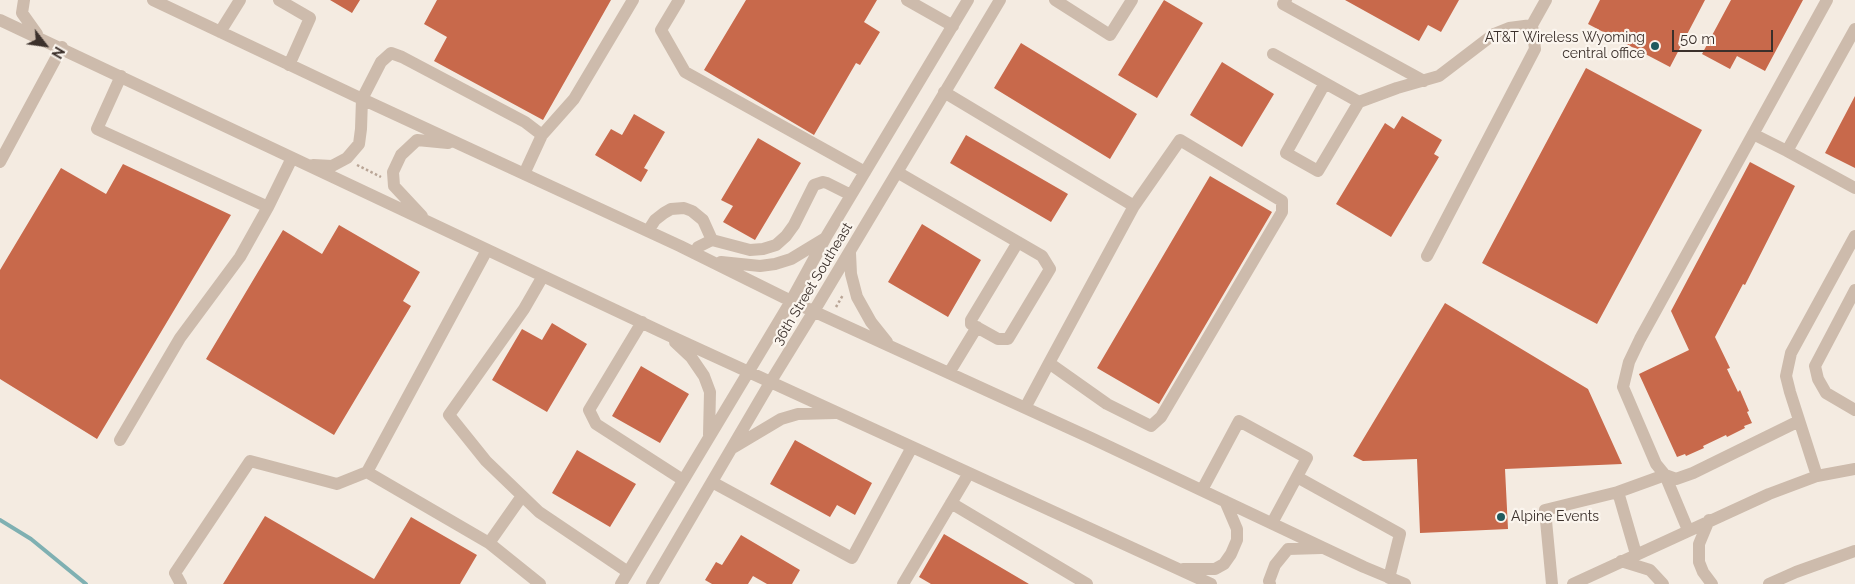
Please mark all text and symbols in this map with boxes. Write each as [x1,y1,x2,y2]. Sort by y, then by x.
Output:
north arrow [20,20,70,70]
scale bar [1675,20,1776,52]
place label: AT&T Wireless Wyoming central office [1485,30,1645,62]
text: 50 m [1680,30,1715,48]
marker: AT&T Wireless Wyoming central office [1649,40,1661,52]
text: N [48,44,68,61]
street label: 36th Street Southeast [770,220,856,348]
place label: Alpine Events [1511,509,1599,525]
marker: Alpine Events [1495,511,1507,523]

